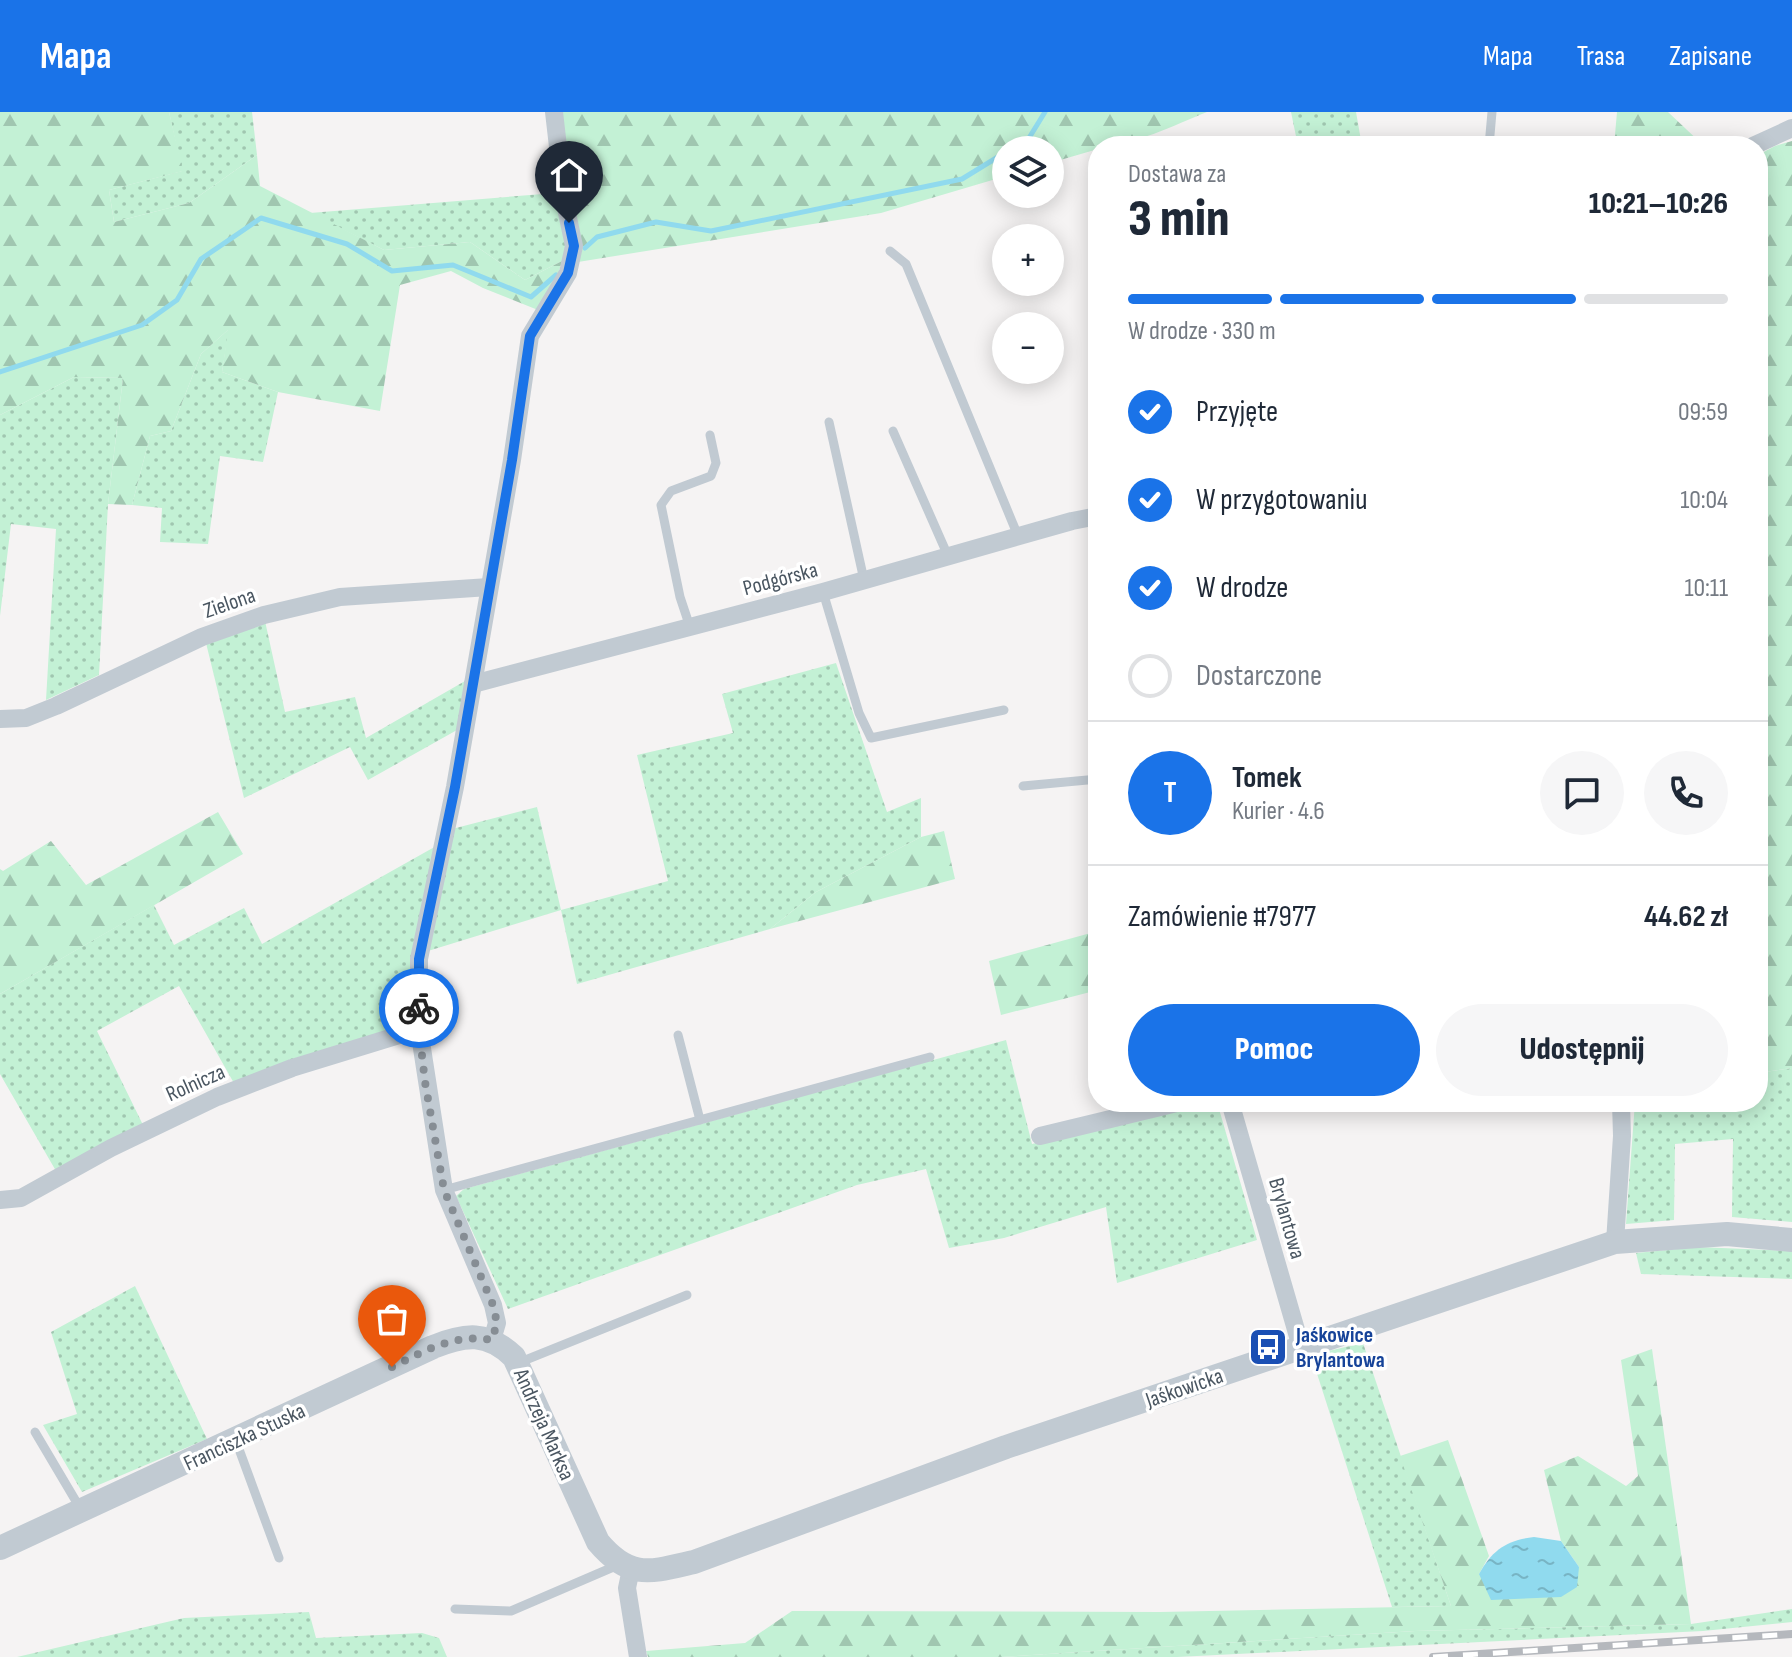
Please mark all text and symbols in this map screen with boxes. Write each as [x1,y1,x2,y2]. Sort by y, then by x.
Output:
text: Mapa [40,34,112,79]
text: Mapa [1483,40,1533,73]
text: Trasa [1577,40,1625,73]
text: Zapisane [1669,40,1752,73]
map controls [992,136,1064,384]
button: layers [992,136,1064,208]
pin [535,141,603,223]
icon: home [547,153,591,197]
text: Dostawa za [1128,159,1226,190]
text: 10:21–10:26 [1589,186,1728,222]
text: 3 min [1128,188,1230,251]
button: + [992,224,1064,296]
button: − [992,312,1064,384]
text: W drodze · 330 m [1128,316,1276,347]
icon: check [1128,390,1172,434]
text: Przyjęte [1196,394,1278,430]
text: 09:59 [1678,397,1728,428]
icon: check [1128,478,1172,522]
text: W przygotowaniu [1196,482,1368,518]
text: 10:04 [1680,485,1728,516]
street label: Podgórska [740,557,821,602]
icon: check [1128,566,1172,610]
text: W drodze [1196,570,1288,606]
text: 10:11 [1685,573,1728,604]
street label: Zielona [200,582,259,625]
text: Dostarczone [1196,658,1322,694]
button: chat [1540,751,1624,835]
button: phone [1644,751,1728,835]
text: Tomek [1232,760,1302,796]
text: T [1163,775,1177,811]
text: Kurier · 4.6 [1232,796,1325,827]
text: Zamówienie #7977 [1128,899,1316,935]
text: 44.62 zł [1644,899,1728,935]
courier [379,968,459,1048]
icon: bike [397,986,441,1030]
button: Pomoc [1128,1004,1420,1096]
button: Udostępnij [1436,1004,1728,1096]
street label: Rolnicza [162,1058,229,1108]
street label: Brylantowa [1262,1175,1311,1262]
pin [358,1285,426,1367]
icon: bag [370,1297,414,1341]
place label: Jaśkowice Brylantowa [1295,1322,1385,1374]
bus stop icon: Jaśkowice Brylantowa [1247,1326,1289,1368]
street label: Jaśkowicka [1141,1363,1227,1415]
street label: Andrzeja Marksa [507,1364,580,1485]
street label: Franciszka Stuska [180,1397,310,1477]

